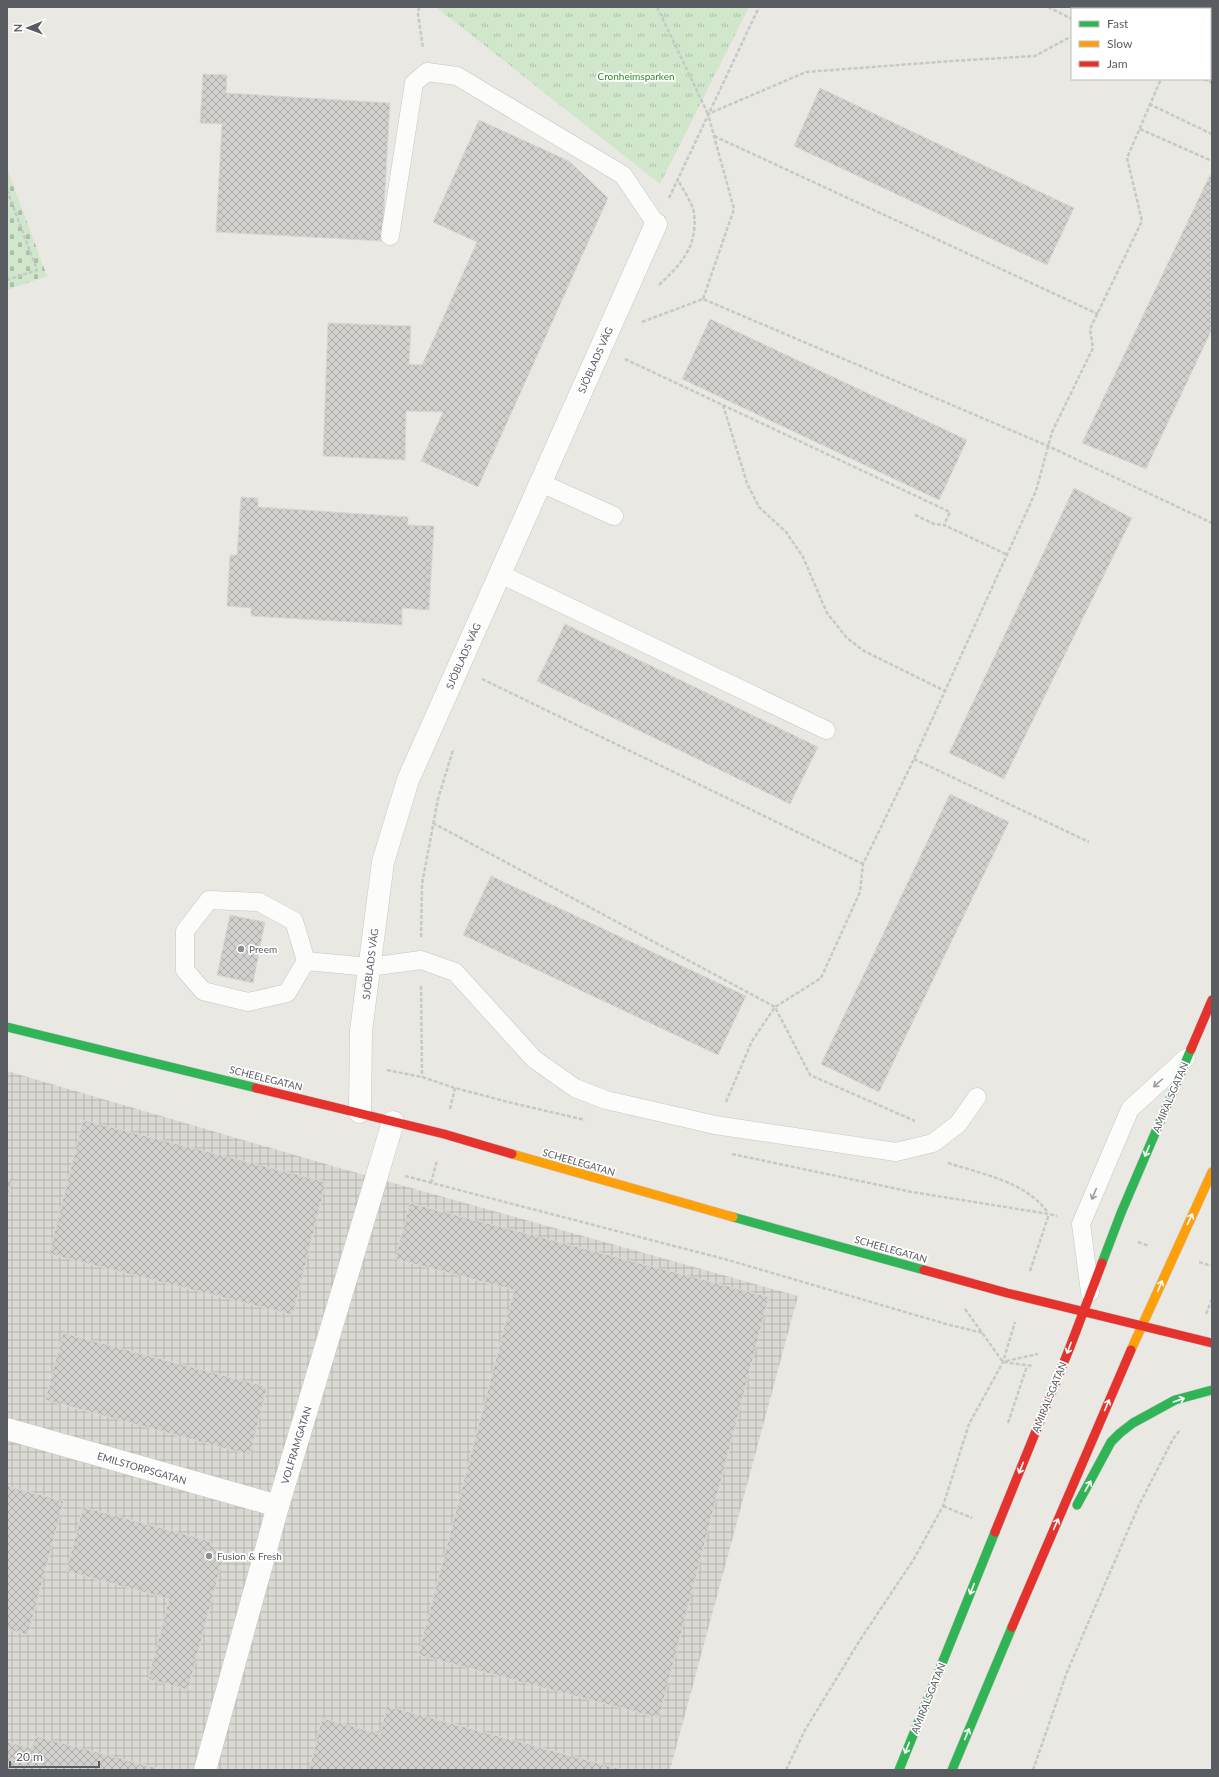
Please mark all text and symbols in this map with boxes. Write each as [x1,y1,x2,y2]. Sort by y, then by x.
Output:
north arrow [8,8,48,48]
legend [1071,8,1211,80]
text: Fast [1107,16,1129,31]
text: N [11,24,24,33]
text: Slow [1107,36,1133,51]
text: Jam [1107,56,1128,71]
park label: Cronheimsparken [597,70,675,82]
street label: SJÖBLADS VÄG [575,325,615,395]
street label: SJÖBLADS VÄG [443,621,483,691]
street label: SJÖBLADS VÄG [360,928,380,1000]
place label: Preem [249,943,277,955]
marker: Preem [236,944,246,954]
street label: AMIRALSGATAN [1150,1060,1190,1134]
street label: SCHEELEGATAN [228,1063,304,1093]
one-way arrow [1153,1079,1163,1088]
one-way arrow [1143,1145,1150,1157]
street label: SCHEELEGATAN [541,1146,617,1178]
one-way arrow [1090,1187,1097,1199]
one-way arrow [1187,1213,1194,1225]
street label: SCHEELEGATAN [853,1233,929,1265]
one-way arrow [1157,1280,1165,1292]
one-way arrow [1065,1341,1073,1353]
street label: AMIRALSGATAN [1029,1360,1069,1434]
one-way arrow [1172,1395,1184,1403]
one-way arrow [1104,1399,1112,1411]
street label: VOLFRAMGATAN [278,1405,314,1485]
street label: EMILSTORPSGATAN [96,1449,188,1487]
one-way arrow [1016,1462,1024,1474]
one-way arrow [1085,1480,1093,1492]
one-way arrow [1053,1518,1060,1530]
place label: Fusion & Fresh [217,1550,282,1562]
marker: Fusion & Fresh [204,1551,214,1561]
one-way arrow [968,1583,976,1595]
street label: AMIRALSGATAN [908,1661,948,1735]
one-way arrow [964,1728,971,1740]
one-way arrow [903,1742,911,1754]
scale bar [10,1743,99,1769]
text: 20 m [16,1749,43,1764]

